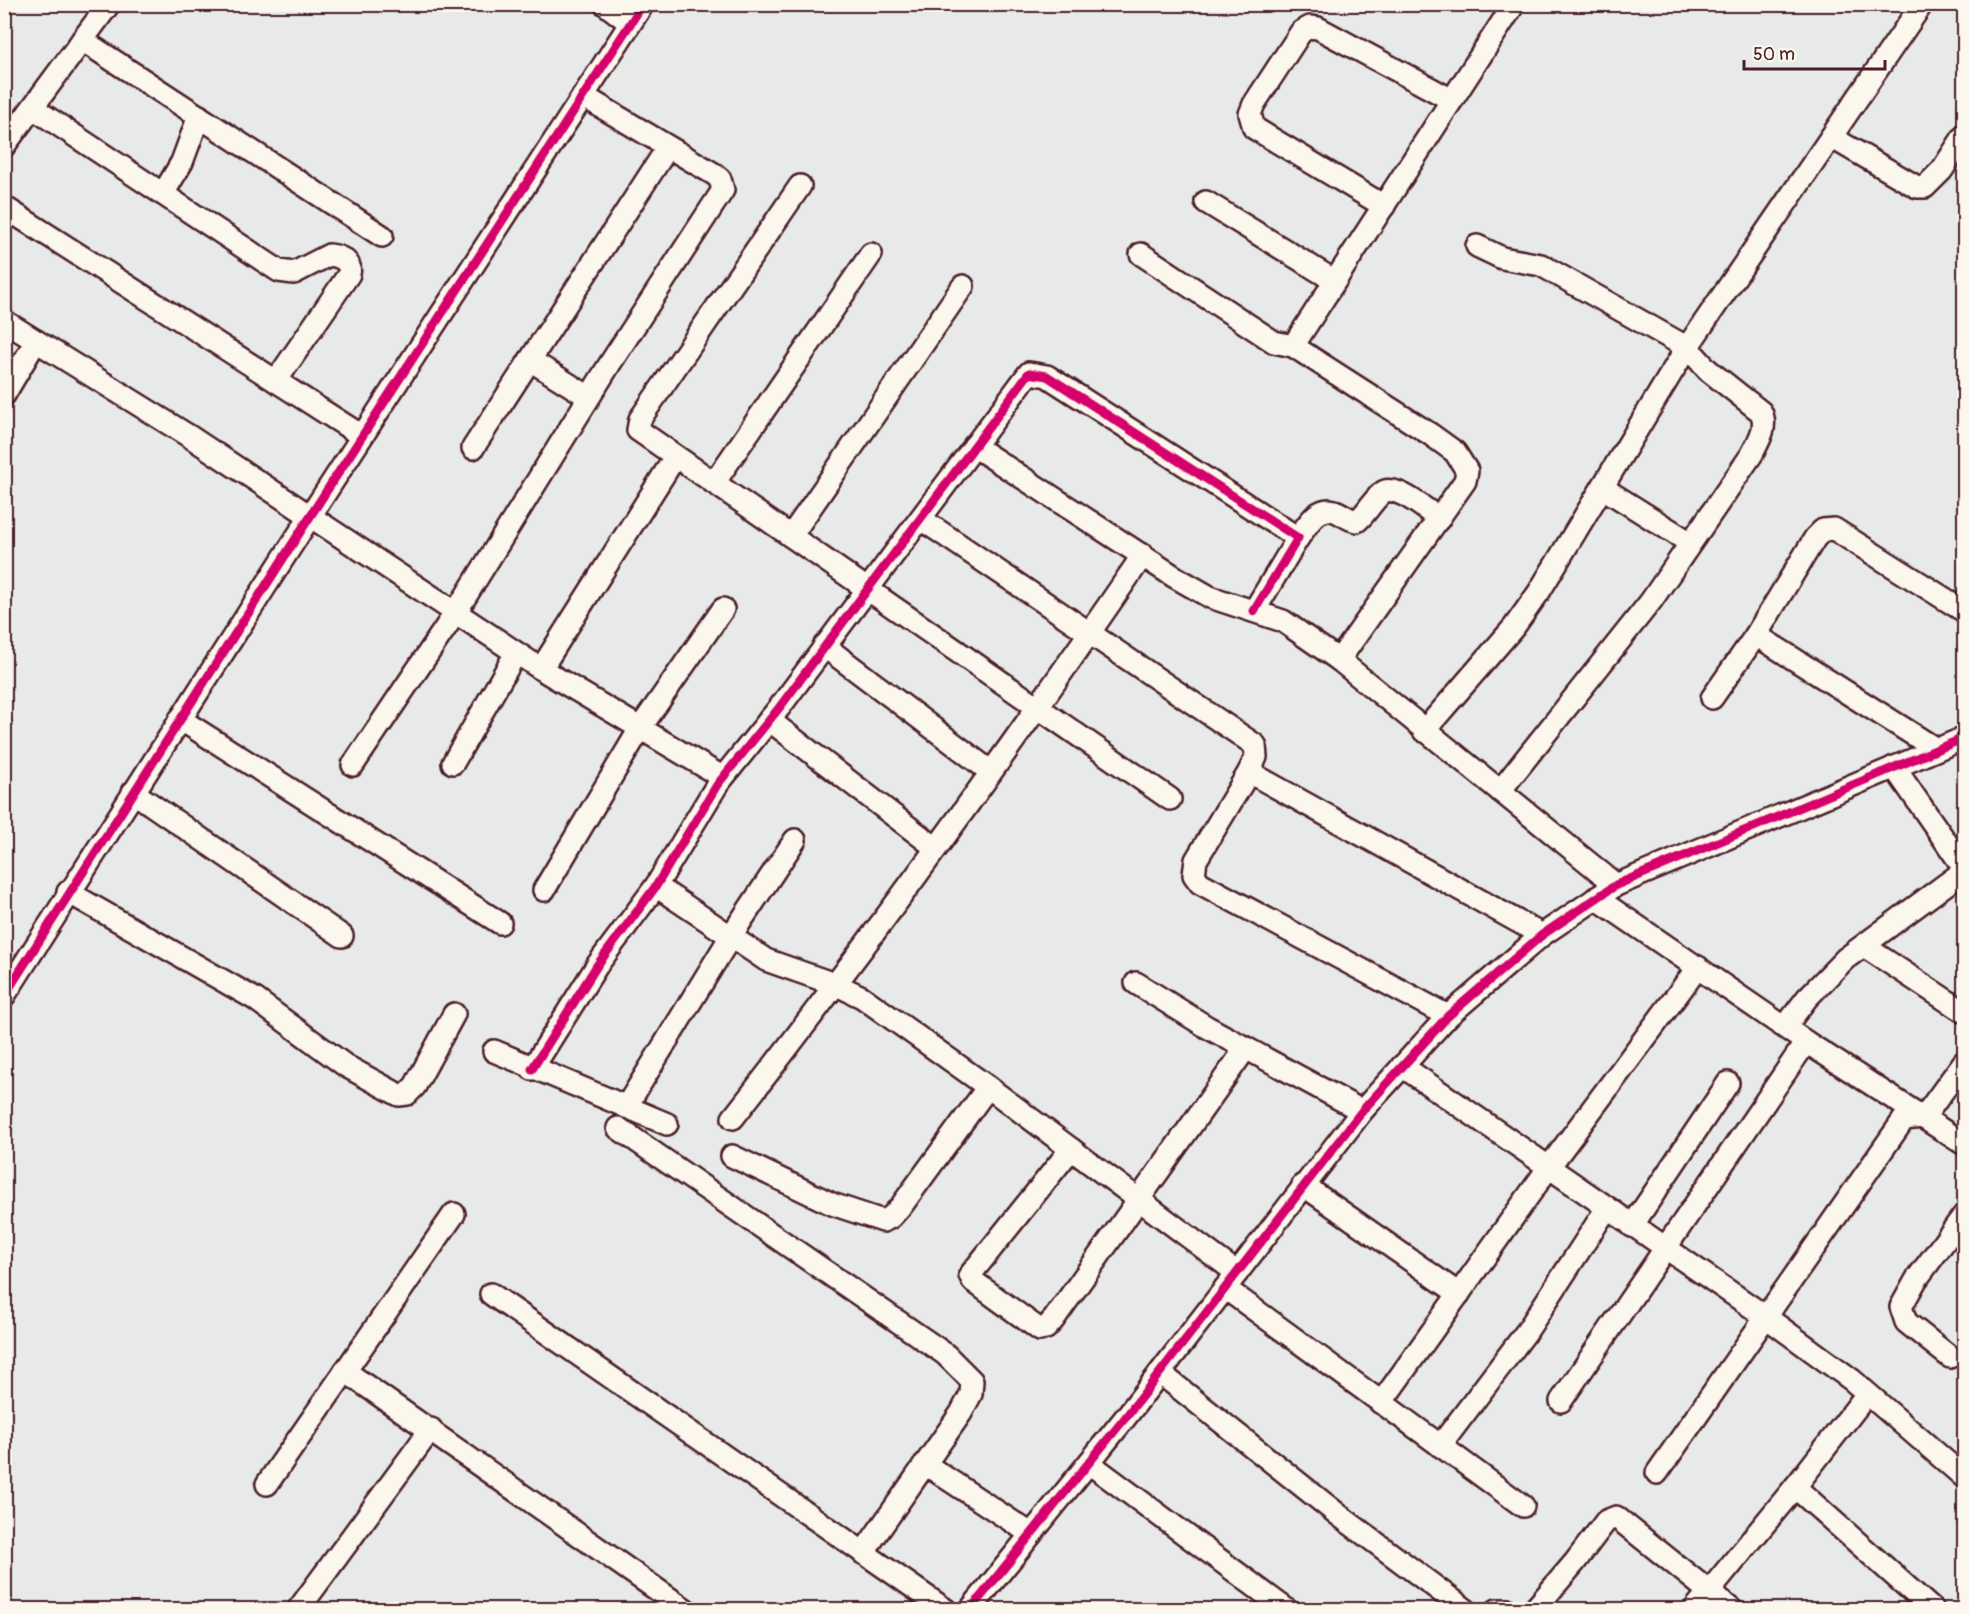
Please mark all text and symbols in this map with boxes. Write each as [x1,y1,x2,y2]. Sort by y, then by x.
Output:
scale bar [1744,33,1885,71]
text: 50 m [1753,43,1795,66]

